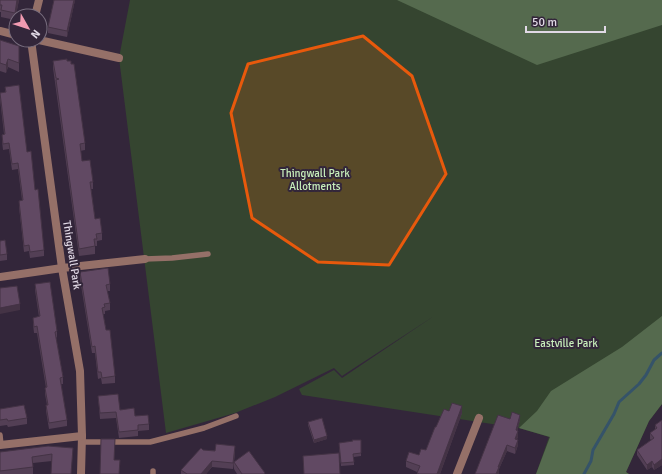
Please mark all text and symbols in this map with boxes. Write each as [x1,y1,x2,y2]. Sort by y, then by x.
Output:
north arrow [8,8,48,48]
scale bar [526,8,605,34]
text: 50 m [532,15,557,30]
text: N [28,27,43,41]
park label: Thingwall Park Allotments [280,167,350,193]
street label: Thingwall Park [60,220,84,291]
park label: Eastville Park [534,337,598,350]

